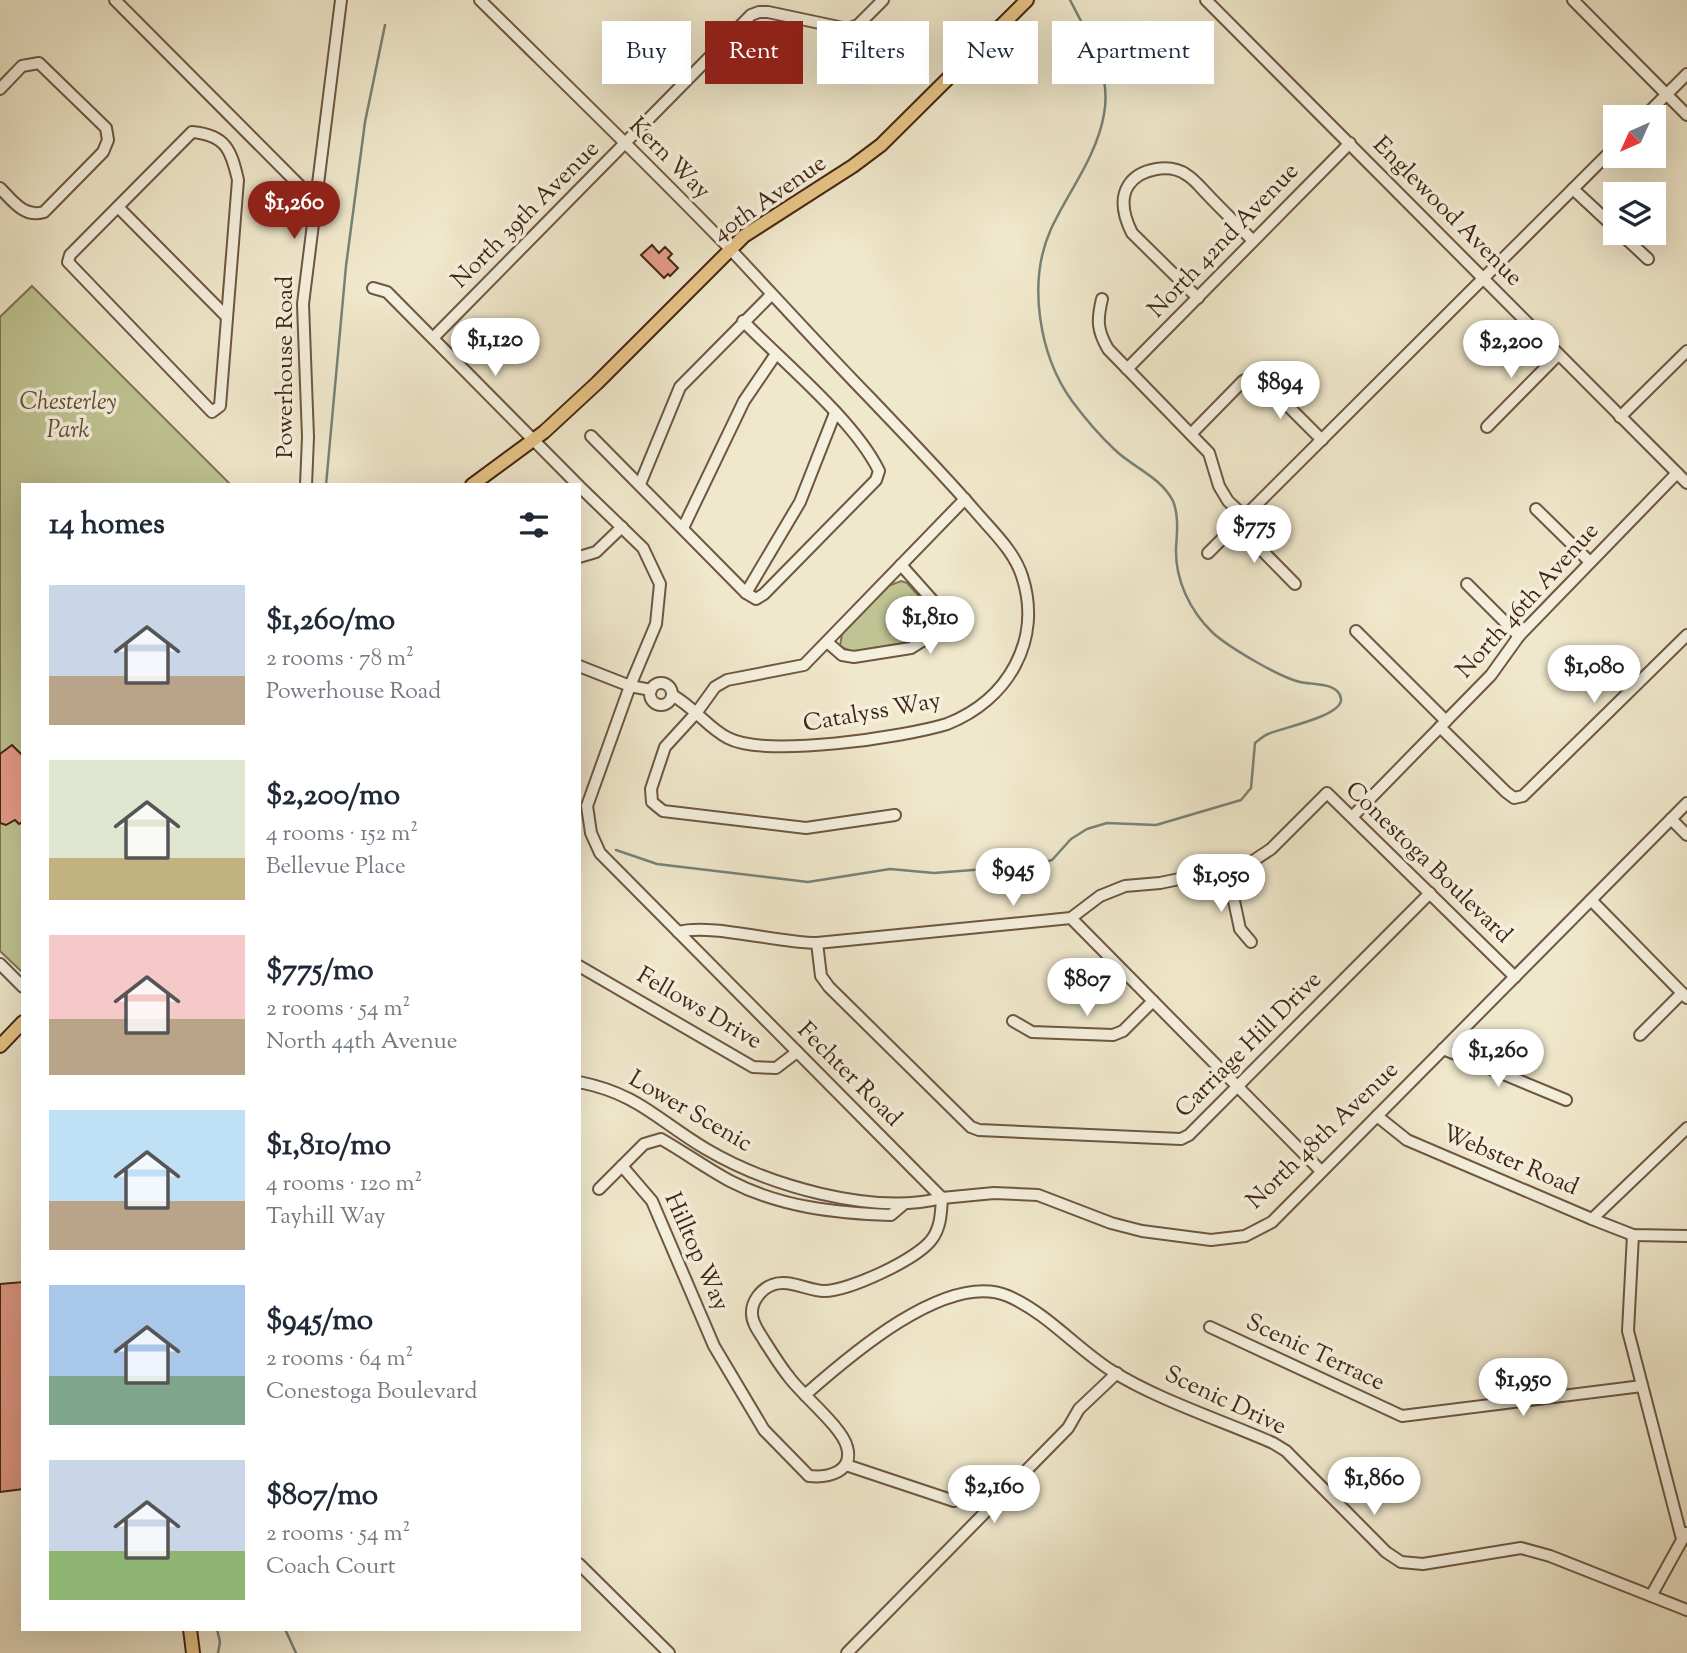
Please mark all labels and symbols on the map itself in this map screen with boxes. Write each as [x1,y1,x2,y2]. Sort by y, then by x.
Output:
north arrow [1603,105,1666,168]
street label: Kern Way [620,110,718,208]
street label: Englewood Avenue [1364,129,1530,295]
street label: North 39th Avenue [444,133,608,297]
street label: 40th Avenue [706,147,834,251]
street label: North 42nd Avenue [1141,156,1307,326]
pin: $1,260 [237,182,351,241]
street label: Powerhouse Road [269,275,303,458]
pin: $1,120 [438,318,552,378]
pin: $2,200 [1454,320,1568,380]
pin: $894 [1239,362,1321,421]
park label: Chesterley Park [19,386,117,448]
pin: $775 [1213,505,1295,565]
street label: North 46th Avenue [1449,515,1607,687]
pin: $1,810 [873,596,987,656]
pin: $1,080 [1537,646,1651,705]
street label: Catalyss Way [800,684,944,742]
street label: Conestoga Boulevard [1337,774,1520,952]
pin: $945 [972,848,1054,908]
pin: $1,050 [1164,855,1278,914]
pin: $807 [1046,958,1128,1018]
street label: Fellows Drive [630,959,768,1059]
street label: Carriage Hill Drive [1168,964,1330,1126]
street label: Fechter Road [789,1015,909,1135]
pin: $1,260 [1441,1030,1555,1089]
street label: North 48th Avenue [1239,1054,1407,1218]
street label: Lower Scenic [622,1063,758,1161]
street label: Webster Road [1436,1117,1584,1205]
street label: Hilltop Way [655,1187,737,1317]
street label: Scenic Terrace [1240,1306,1390,1400]
street label: Scenic Drive [1158,1358,1292,1444]
pin: $1,950 [1466,1358,1580,1418]
pin: $1,860 [1317,1458,1431,1517]
pin: $2,160 [937,1466,1051,1525]

